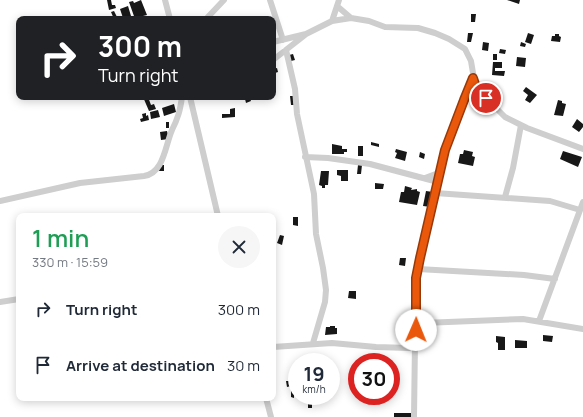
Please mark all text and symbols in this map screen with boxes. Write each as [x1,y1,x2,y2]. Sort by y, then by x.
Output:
text: 300 m [98,27,182,65]
icon: right [32,32,84,84]
text: Turn right [98,63,179,87]
pin [469,81,503,115]
icon: arrive [475,87,497,109]
text: 1 min [32,221,89,254]
button: close [218,226,260,268]
text: 330 m · 15:59 [32,253,108,271]
icon: right [32,298,54,320]
text: Turn right [66,299,137,320]
text: 300 m [218,299,260,320]
position arrow [395,309,437,351]
speed limit sign: 30 [348,353,400,405]
icon: arrive [32,354,54,376]
text: Arrive at destination [66,355,215,376]
text: 30 m [227,355,260,376]
text: 19 [303,360,325,387]
text: km/h [302,382,326,396]

